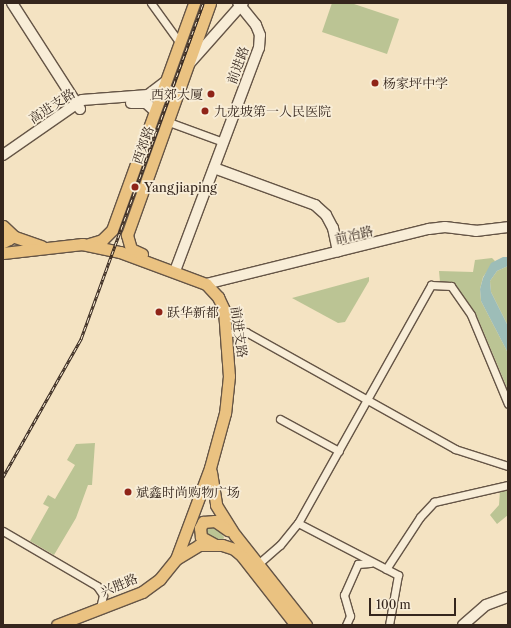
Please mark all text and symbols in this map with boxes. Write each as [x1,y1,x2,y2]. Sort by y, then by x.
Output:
street label: 前进路 [224,44,252,86]
place label: 杨家坪中学 [383,75,448,91]
marker: 杨家坪中学 [370,78,380,88]
street label: 高进支路 [26,85,78,127]
place label: 西郊大厦 [151,86,203,102]
marker: 西郊大厦 [206,89,216,99]
place label: 九龙坡第一人民医院 [214,103,331,119]
marker: 九龙坡第一人民医院 [199,105,211,117]
street label: 西郊路 [129,124,157,166]
place label: Yangjiaping [144,179,217,195]
marker: Yangjiaping [129,181,141,193]
street label: 前冶路 [333,223,375,247]
place label: 跃华新都 [167,304,219,320]
street label: 前进支路 [228,305,250,359]
marker: 跃华新都 [154,307,164,317]
place label: 斌鑫时尚购物广场 [136,484,240,500]
marker: 斌鑫时尚购物广场 [123,487,133,497]
street label: 兴胜路 [98,570,140,600]
scale bar [371,590,458,616]
text: 100 m [376,597,411,612]

